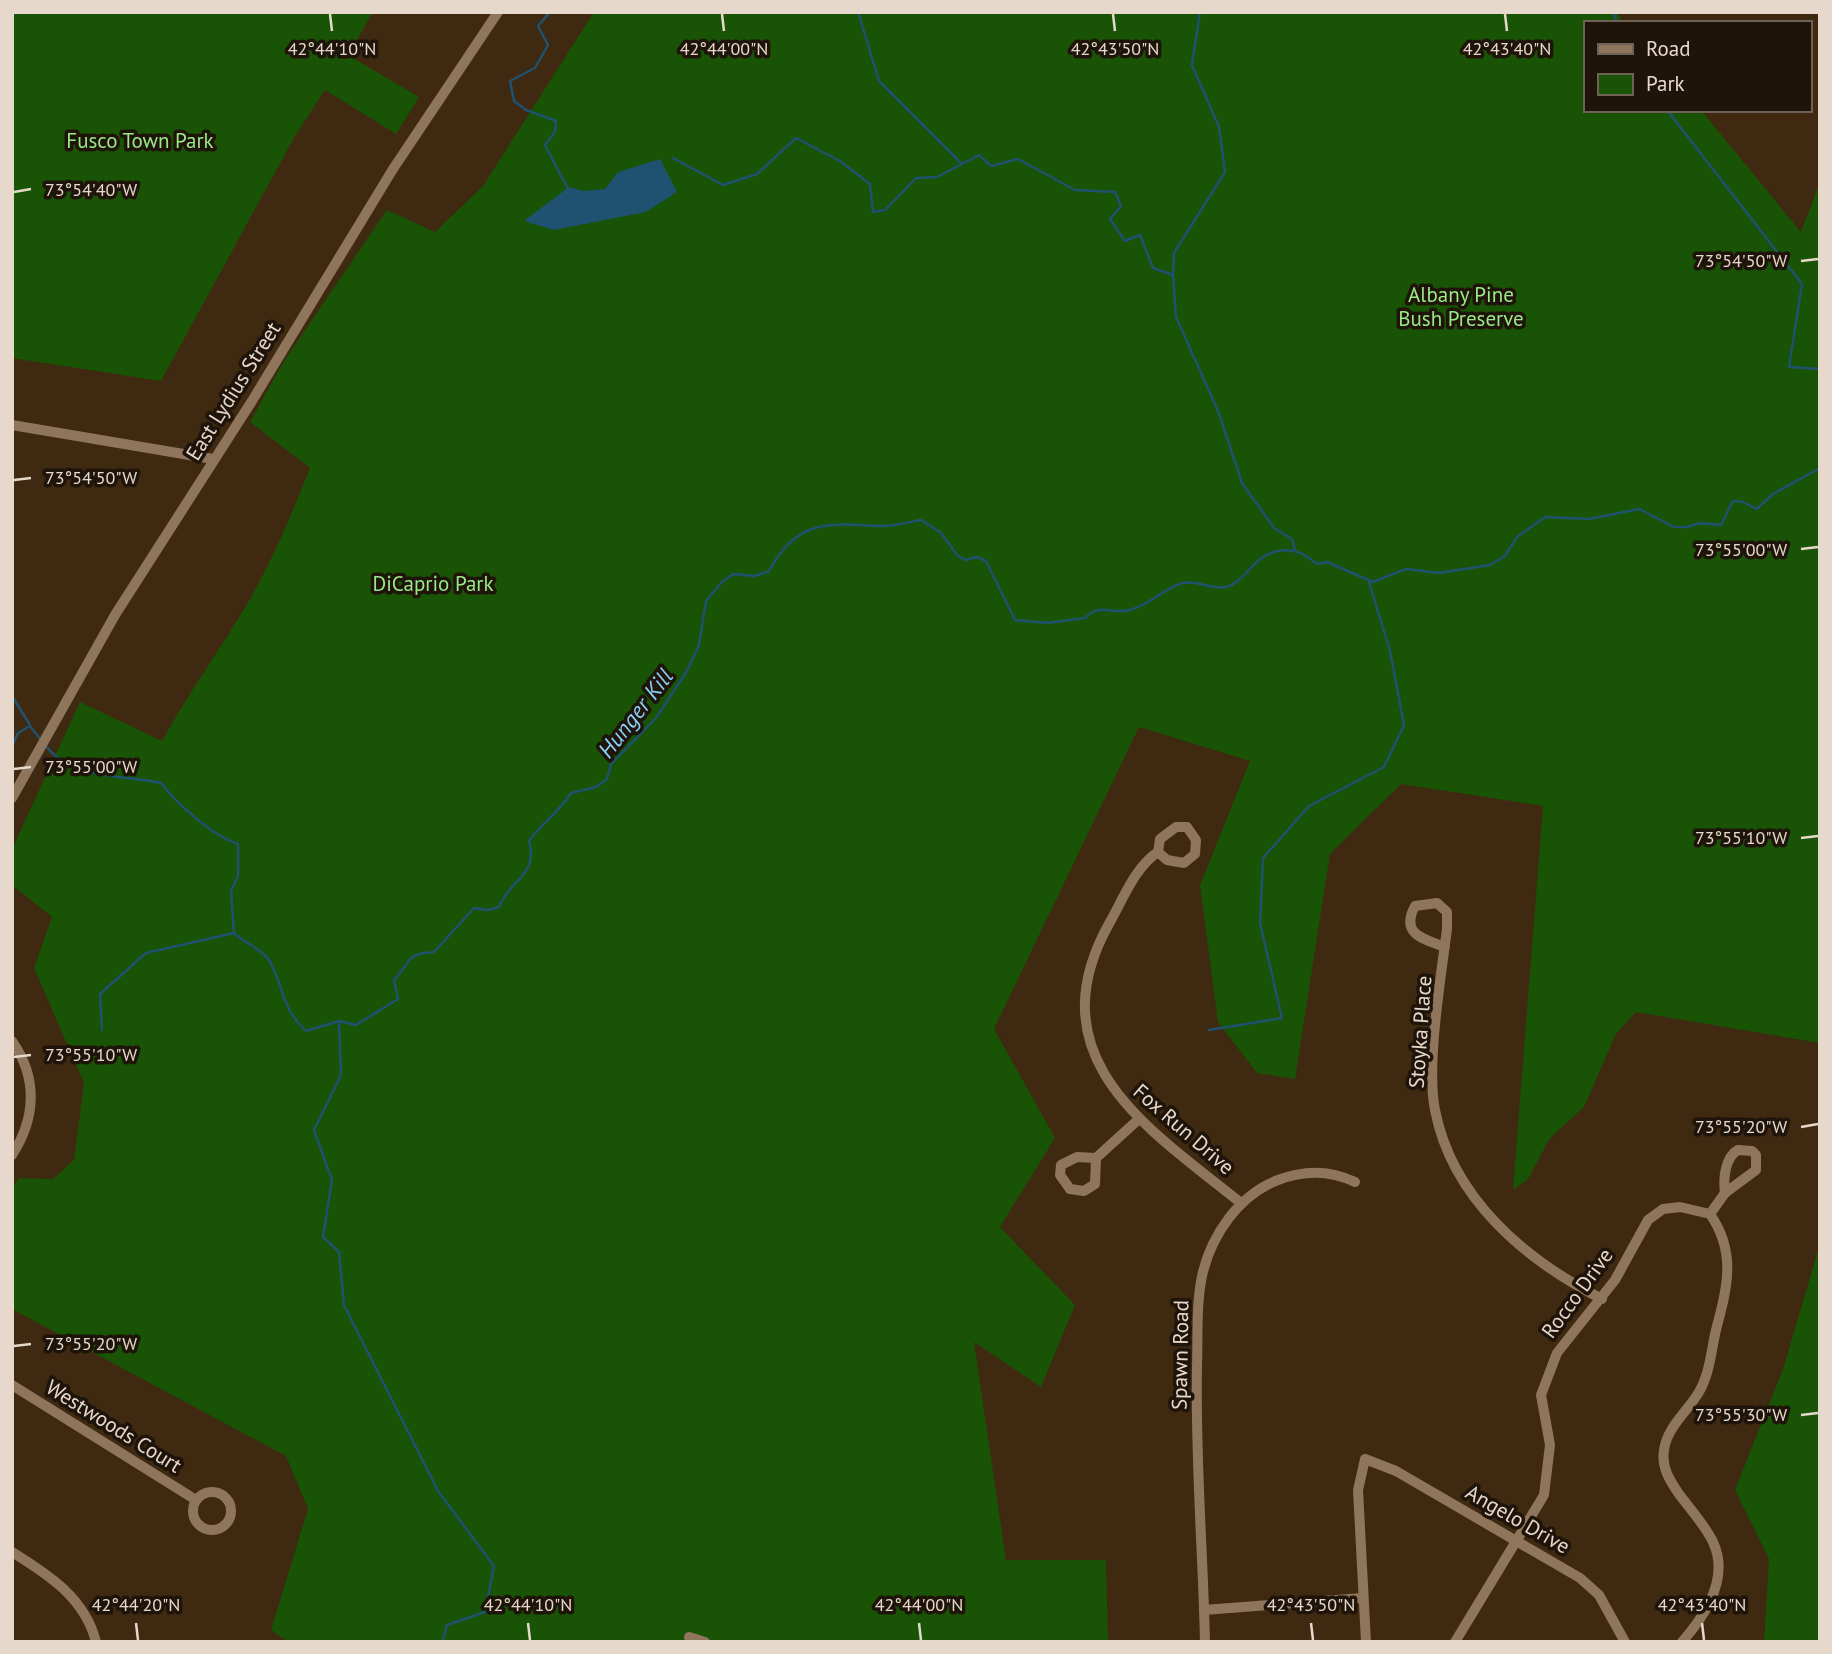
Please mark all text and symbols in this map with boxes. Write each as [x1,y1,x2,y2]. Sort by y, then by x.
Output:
legend [1584,21,1811,112]
text: Road [1646,35,1690,62]
text: 42°44'10"N [288,37,376,60]
text: 42°44'00"N [680,37,768,60]
text: 42°43'50"N [1071,37,1159,60]
text: 42°43'40"N [1463,37,1551,60]
text: Park [1646,70,1685,97]
park label: Fusco Town Park [66,127,214,154]
text: 73°54'40"W [45,178,137,201]
text: 73°54'50"W [1695,249,1787,272]
park label: Albany Pine Bush Preserve [1398,281,1524,332]
street label: East Lydius Street [180,317,286,465]
text: 73°54'50"W [45,466,137,489]
text: 73°55'00"W [1695,538,1787,561]
park label: DiCaprio Park [372,570,494,597]
water label: Hunger Kill [591,662,679,764]
text: 73°55'00"W [45,755,137,778]
text: 73°55'10"W [1695,826,1787,849]
street label: Stoyka Place [1403,975,1437,1089]
text: 73°55'10"W [45,1043,137,1066]
street label: Fox Run Drive [1128,1078,1240,1180]
text: 73°55'20"W [1695,1115,1787,1138]
street label: Rocco Drive [1535,1243,1619,1343]
street label: Spawn Road [1166,1300,1194,1410]
text: 73°55'20"W [45,1332,137,1355]
street label: Westwoods Court [41,1373,187,1479]
text: 73°55'30"W [1695,1403,1787,1426]
street label: Angelo Drive [1461,1478,1575,1560]
text: 42°44'20"N [92,1593,180,1616]
text: 42°44'10"N [484,1593,572,1616]
text: 42°44'00"N [875,1593,963,1616]
text: 42°43'50"N [1267,1593,1355,1616]
text: 42°43'40"N [1658,1593,1746,1616]

